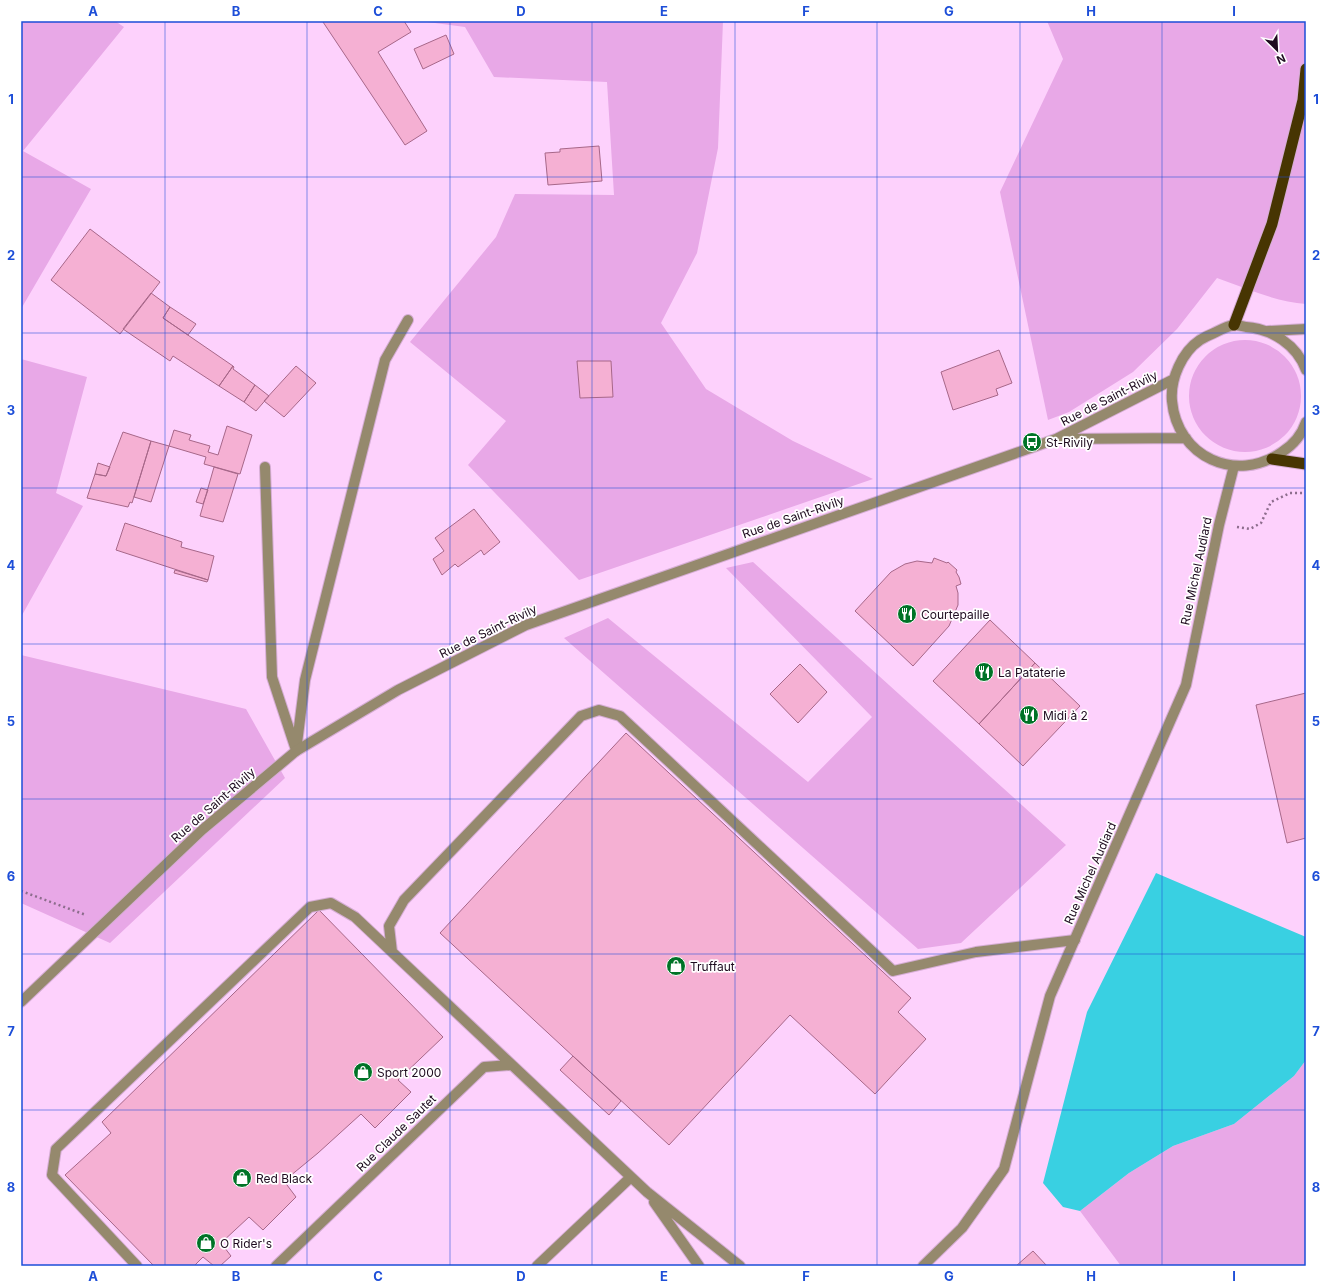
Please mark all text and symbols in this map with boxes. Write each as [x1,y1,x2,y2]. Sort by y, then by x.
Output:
text: A [88,3,98,19]
text: B [232,3,241,19]
text: C [373,3,383,19]
text: D [516,3,526,19]
text: E [660,3,668,19]
text: F [802,3,810,19]
text: G [944,3,954,19]
text: H [1086,3,1096,19]
text: I [1232,3,1236,19]
north arrow [1257,30,1297,70]
text: N [1274,51,1288,67]
text: 1 [8,91,14,107]
text: 1 [1313,91,1319,107]
text: 2 [7,247,15,263]
text: 2 [1312,247,1320,263]
street label: Rue de Saint-Rivily [1058,367,1160,429]
text: 3 [7,402,15,418]
text: 3 [1312,402,1320,418]
bus stop icon: St-Rivily [1021,431,1043,453]
place label: St-Rivily [1046,435,1093,450]
street label: Rue de Saint-Rivily [740,492,846,541]
street label: Rue Michel Audiard [1177,516,1215,626]
text: 4 [7,557,16,573]
text: 4 [1312,557,1321,573]
street label: Rue de Saint-Rivily [437,601,539,661]
restaurant icon: Courtepaille [896,603,918,625]
place label: Courtepaille [921,607,989,622]
restaurant icon: La Pataterie [973,661,995,683]
place label: La Pataterie [998,665,1065,680]
restaurant icon: Midi à 2 [1018,704,1040,726]
place label: Midi à 2 [1043,708,1088,723]
text: 5 [7,713,15,729]
text: 5 [1312,713,1320,729]
street label: Rue de Saint-Rivily [168,764,258,846]
street label: Rue Michel Audiard [1061,820,1119,926]
text: 6 [7,868,15,884]
text: 6 [1312,868,1320,884]
shop icon: Truffaut [665,955,687,977]
place label: Truffaut [690,959,735,974]
text: 7 [7,1023,15,1039]
text: 7 [1312,1023,1320,1039]
shop icon: Sport 2000 [352,1061,374,1083]
place label: Sport 2000 [377,1065,441,1080]
street label: Rue Claude Sautet [353,1091,439,1175]
shop icon: Red Black [231,1167,253,1189]
place label: Red Black [256,1171,313,1186]
text: 8 [7,1179,15,1195]
text: 8 [1312,1179,1320,1195]
shop icon: O Rider's [195,1232,217,1254]
place label: O Rider's [220,1236,272,1251]
text: A [88,1268,98,1284]
text: B [232,1268,241,1284]
text: C [373,1268,383,1284]
text: D [516,1268,526,1284]
text: E [660,1268,668,1284]
text: F [802,1268,810,1284]
text: G [944,1268,954,1284]
text: H [1086,1268,1096,1284]
text: I [1232,1268,1236,1284]

